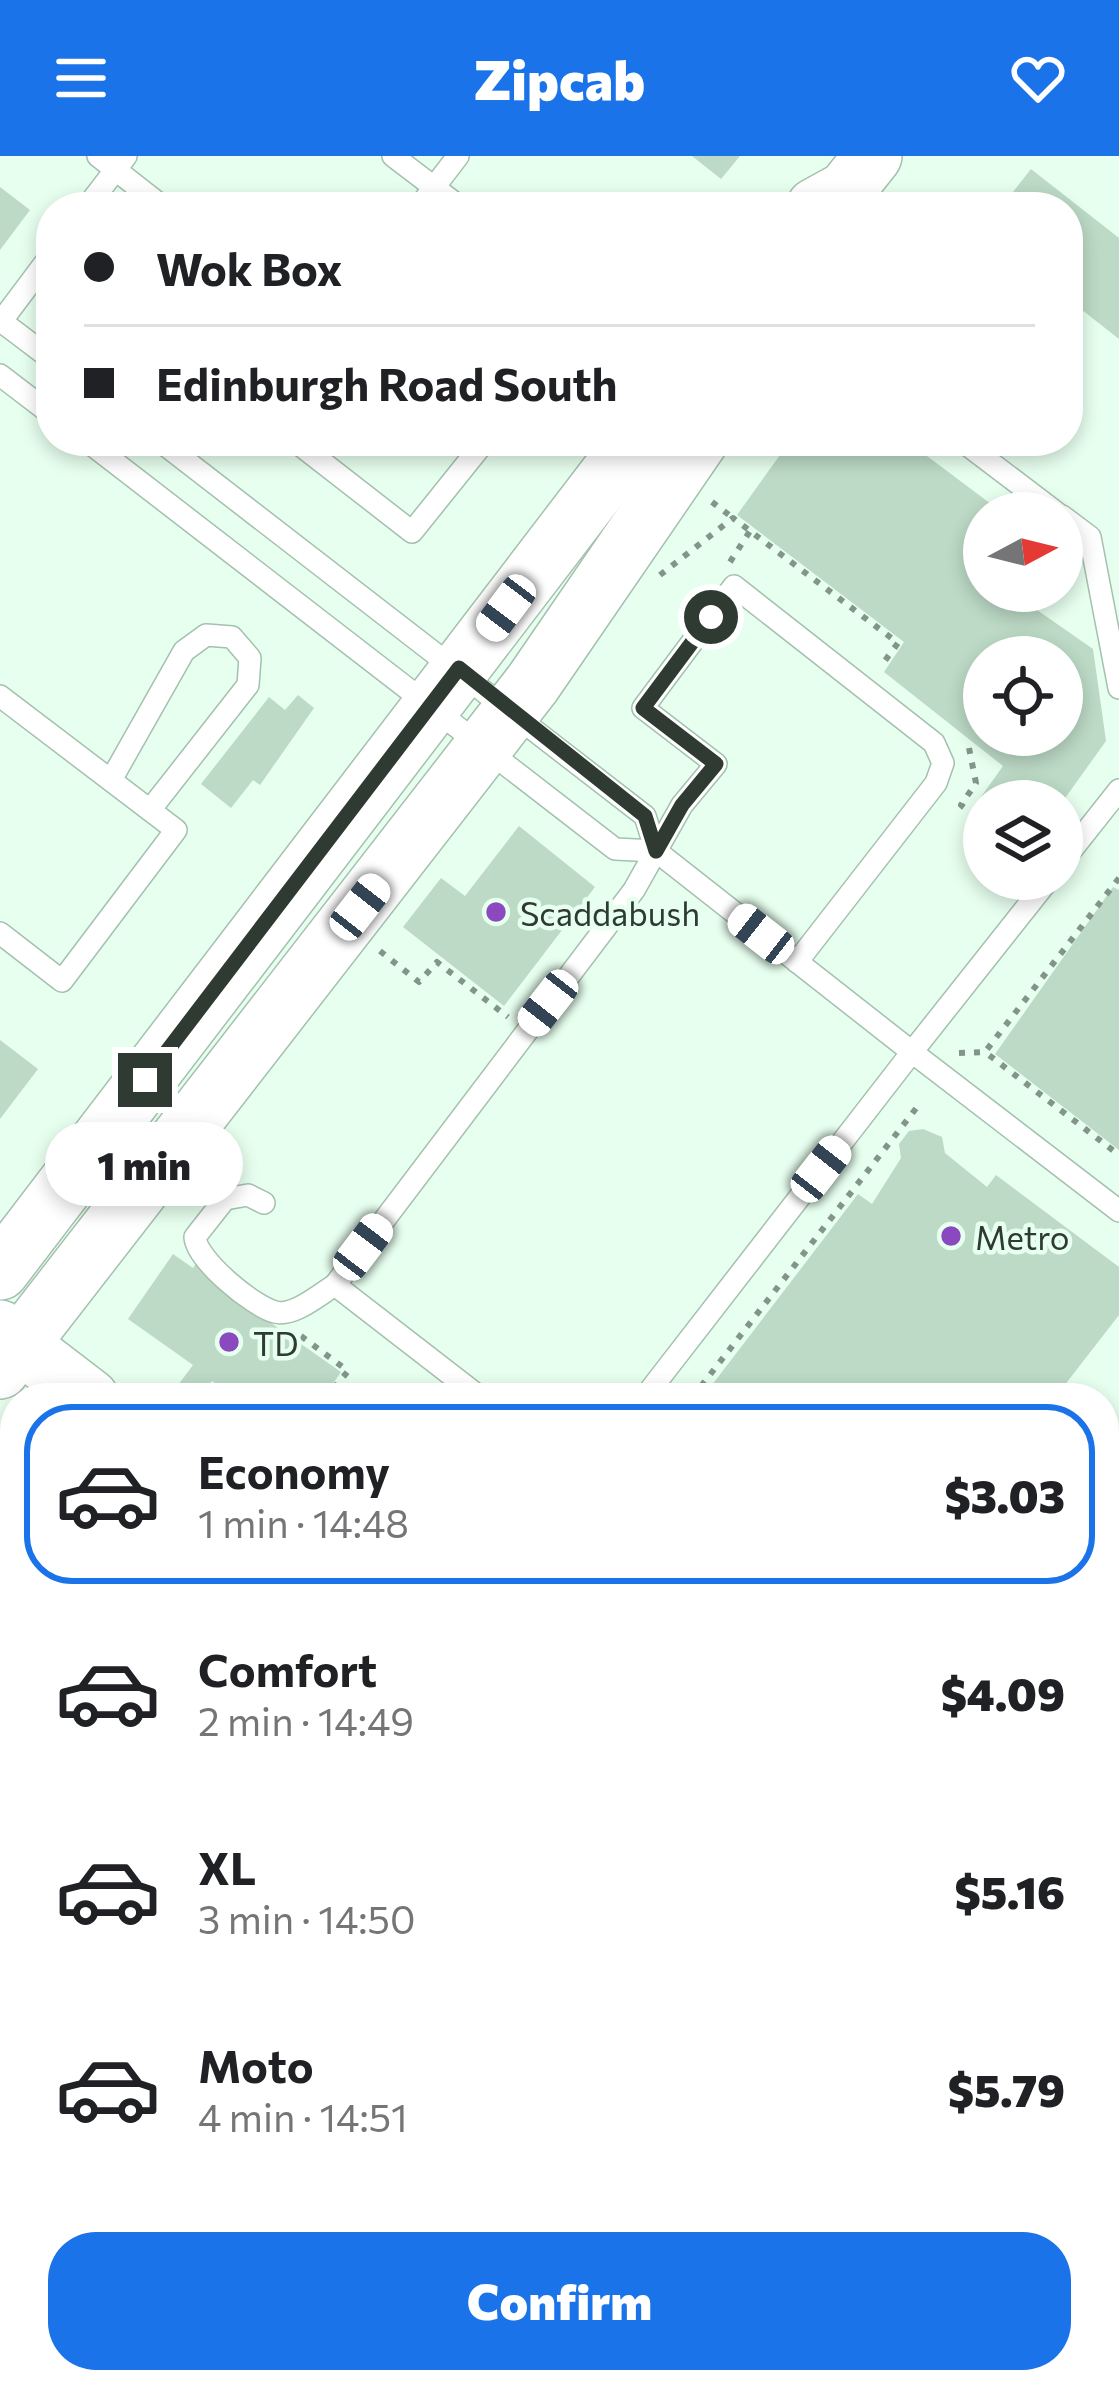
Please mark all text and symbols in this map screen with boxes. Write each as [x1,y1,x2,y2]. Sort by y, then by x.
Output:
icon: menu [48,45,114,111]
text: Zipcab [474,45,645,111]
icon: heart [1005,45,1071,111]
text: Wok Box [156,240,342,295]
text: Edinburgh Road South [156,355,618,410]
north arrow [963,492,1083,612]
map controls [963,492,1083,900]
car [470,568,542,648]
route start [684,590,738,644]
button: locate [963,636,1083,756]
button: layers [963,780,1083,900]
car [324,868,396,946]
place label: Scaddabush [520,892,700,933]
car [722,898,800,970]
marker: Scaddabush [483,899,509,925]
car [512,964,584,1042]
route end [118,1053,172,1107]
callout: 1 min [46,1122,244,1206]
car [785,1130,857,1208]
text: 1 min [97,1140,191,1188]
car [327,1207,399,1287]
place label: Metro [975,1216,1070,1257]
marker: Metro [938,1223,964,1249]
place label: TD [253,1322,298,1363]
marker: TD [216,1329,242,1355]
icon: car [54,1440,162,1548]
text: Economy [198,1443,390,1498]
text: $3.03 [944,1467,1065,1522]
text: 1 min · 14:48 [198,1498,409,1546]
icon: car [54,1638,162,1746]
text: Comfort [198,1641,377,1696]
text: $4.09 [941,1665,1065,1720]
text: 2 min · 14:49 [198,1696,414,1744]
icon: car [54,1836,162,1944]
text: XL [198,1839,256,1894]
text: $5.16 [955,1863,1065,1918]
text: 3 min · 14:50 [198,1894,415,1942]
icon: car [54,2034,162,2142]
text: Moto [198,2037,314,2092]
text: $5.79 [948,2061,1065,2116]
text: 4 min · 14:51 [198,2092,408,2140]
button: Confirm [48,2232,1071,2370]

